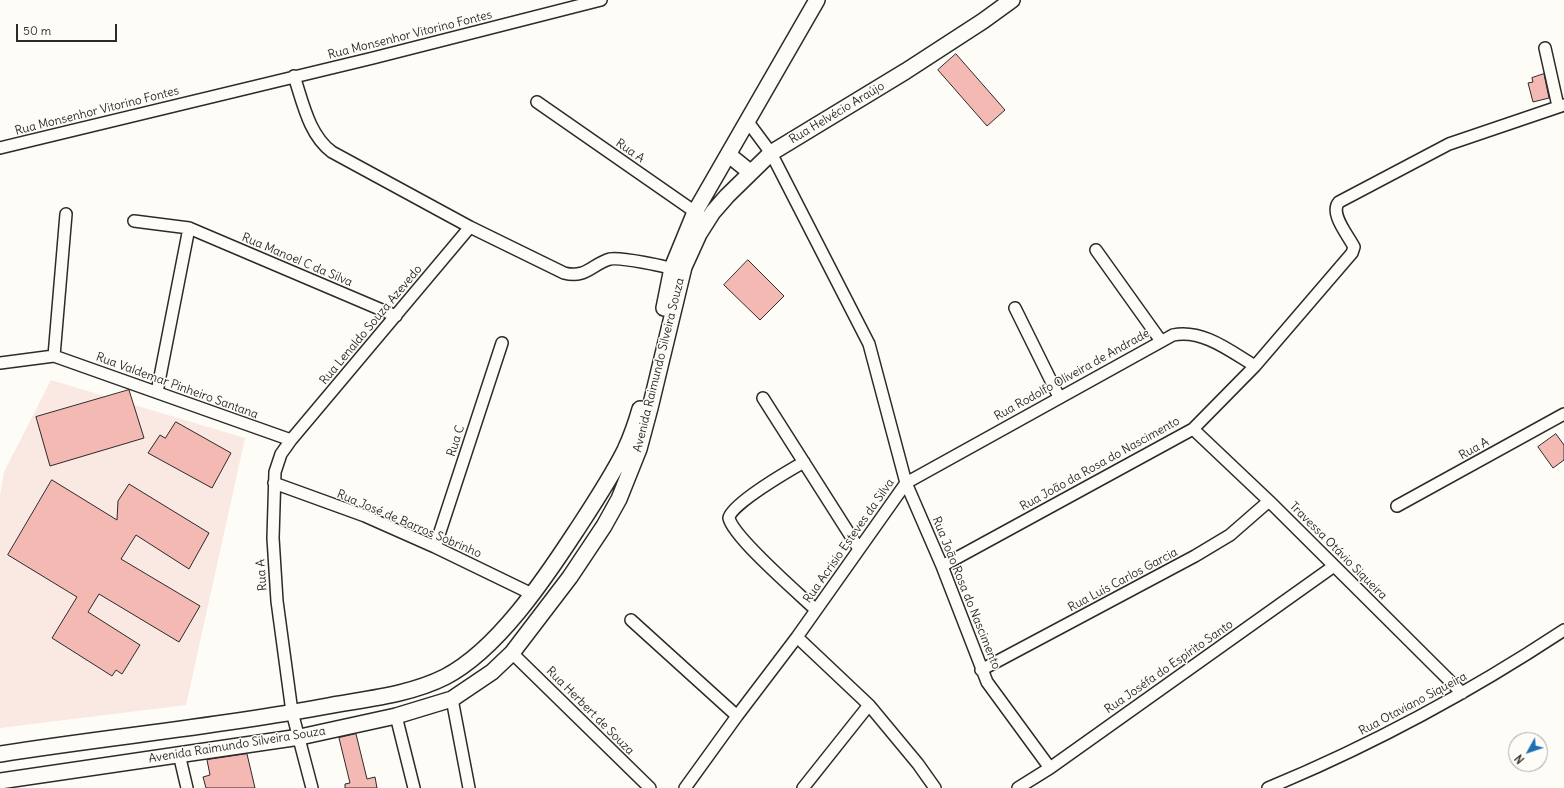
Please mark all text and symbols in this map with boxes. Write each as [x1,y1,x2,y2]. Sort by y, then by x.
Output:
street label: Rua Monsenhor Vitorino Fontes [326,8,494,62]
scale bar [18,16,119,42]
text: 50 m [23,23,51,38]
street label: Rua Helvécio Araújo [787,79,887,147]
street label: Rua Monsenhor Vitorino Fontes [13,84,181,138]
street label: Rua A [613,136,647,166]
street label: Rua Manoel C da Silva [240,230,354,290]
street label: Rua Lenaldo Souza Azevedo [317,262,425,388]
street label: Avenida Raimundo Silveira Souza [630,276,688,454]
street label: Rua Rodolfo Oliveira de Andrade [992,326,1152,424]
street label: Rua Valdemar Pinheiro Santana [94,350,260,422]
street label: Rua João da Rosa do Nascimento [1018,414,1182,514]
street label: Rua C [444,423,468,459]
street label: Rua A [1457,435,1491,463]
street label: Rua Acrisio Esteves da Silva [801,476,897,606]
street label: Rua José de Barros Sobrinho [334,487,484,561]
street label: Travessa Otávio Siqueira [1286,499,1390,603]
street label: Rua João Rosa do Nascimento [929,515,1003,671]
street label: Rua Luís Carlos Garcia [1066,545,1180,615]
street label: Rua A [254,559,270,591]
street label: Rua Joséfa do Espírito Santo [1102,617,1236,717]
street label: Rua Herbert de Souza [543,664,637,758]
street label: Rua Otaviano Siqueira [1357,669,1469,739]
street label: Avenida Raimundo Silveira Souza [148,724,326,766]
north arrow [1508,732,1548,772]
text: N [1512,752,1527,766]

